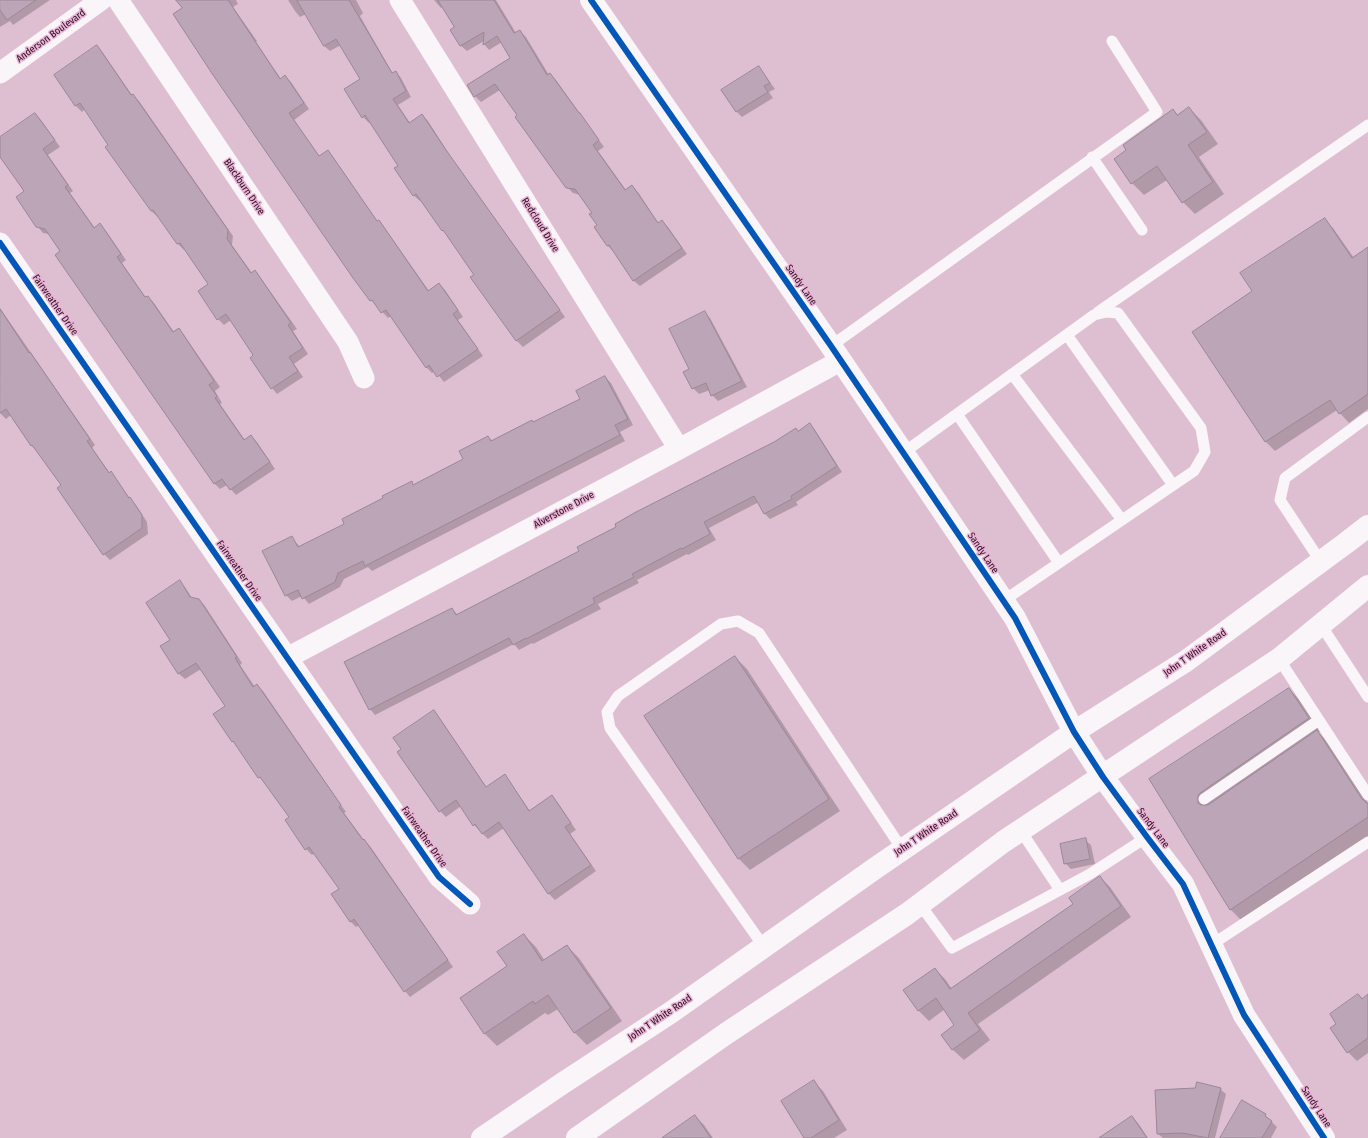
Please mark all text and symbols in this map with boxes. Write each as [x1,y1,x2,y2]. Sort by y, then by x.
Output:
street label: Anderson Boulevard [14,7,88,65]
street label: Blackburn Drive [221,157,267,217]
street label: Redcloud Drive [519,196,561,254]
street label: Sandy Lane [783,262,819,308]
street label: Fairweather Drive [30,272,80,338]
street label: Alverstone Drive [532,489,596,531]
street label: Sandy Lane [965,530,1001,576]
street label: Fairweather Drive [214,538,264,604]
street label: John T White Road [1161,627,1229,679]
street label: Fairweather Drive [399,804,449,870]
street label: Sandy Lane [1134,806,1172,850]
street label: John T White Road [892,807,960,859]
street label: John T White Road [626,992,694,1044]
street label: Sandy Lane [1298,1084,1334,1130]

